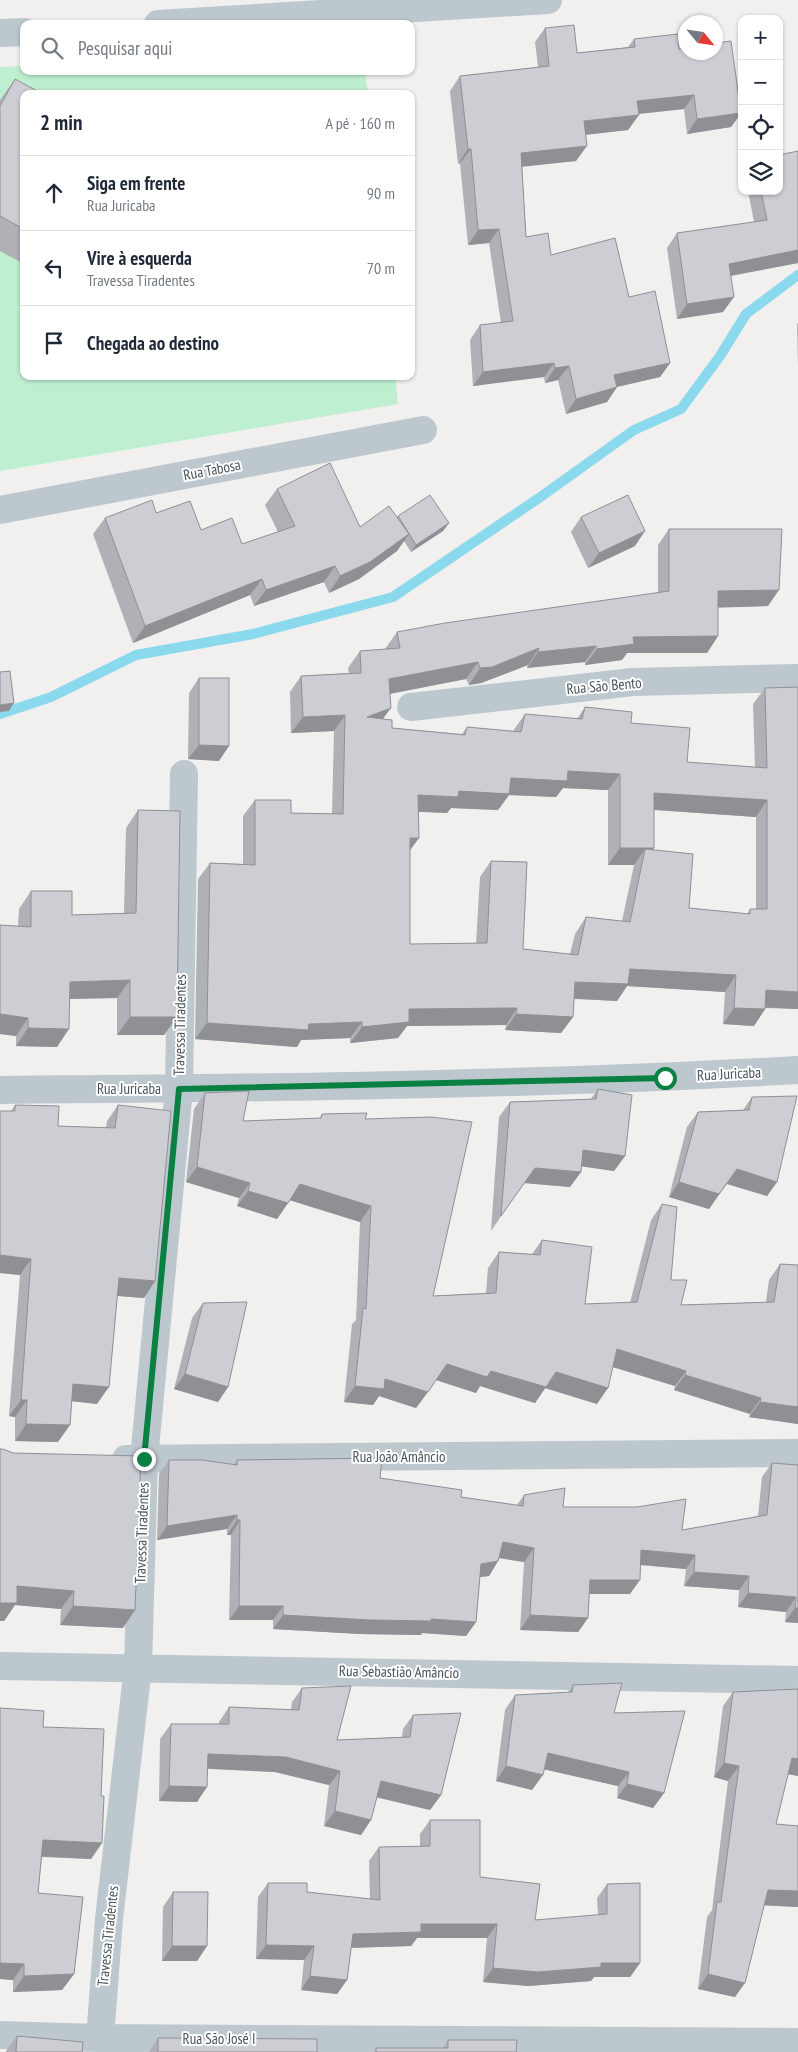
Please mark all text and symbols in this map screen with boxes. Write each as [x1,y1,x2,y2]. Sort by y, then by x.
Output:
north arrow [678,15,723,60]
map controls [738,15,783,195]
button: + [738,15,783,60]
search box [20,20,415,75]
icon: search [38,34,66,62]
text: Pesquisar aqui [78,36,172,60]
button: − [738,60,783,105]
button: locate [738,105,783,150]
text: 2 min [40,109,82,136]
text: A pé · 160 m [325,113,395,133]
button: layers [738,150,783,195]
text: Siga em frente [87,171,185,195]
icon: ahead [40,179,68,207]
text: 90 m [367,183,395,203]
text: Rua Juricaba [87,195,156,215]
text: Vire à esquerda [87,246,192,270]
icon: left [40,254,68,282]
text: 70 m [367,258,395,278]
text: Travessa Tiradentes [87,270,195,290]
icon: arrive [40,329,68,357]
text: Chegada ao destino [87,331,219,355]
street label: Rua Tabosa [182,455,242,484]
street label: Rua São Bento [566,673,642,698]
street label: Travessa Tiradentes [169,974,190,1076]
street label: Rua Juricaba [696,1062,762,1085]
route start [654,1067,677,1090]
street label: Rua Juricaba [97,1079,161,1098]
street label: Rua João Amâncio [353,1447,445,1466]
route end [133,1448,156,1471]
street label: Travessa Tiradentes [130,1482,153,1584]
street label: Rua Sebastião Amâncio [339,1661,459,1682]
street label: Travessa Tiradentes [93,1885,122,1987]
street label: Rua São José I [182,2029,256,2048]

